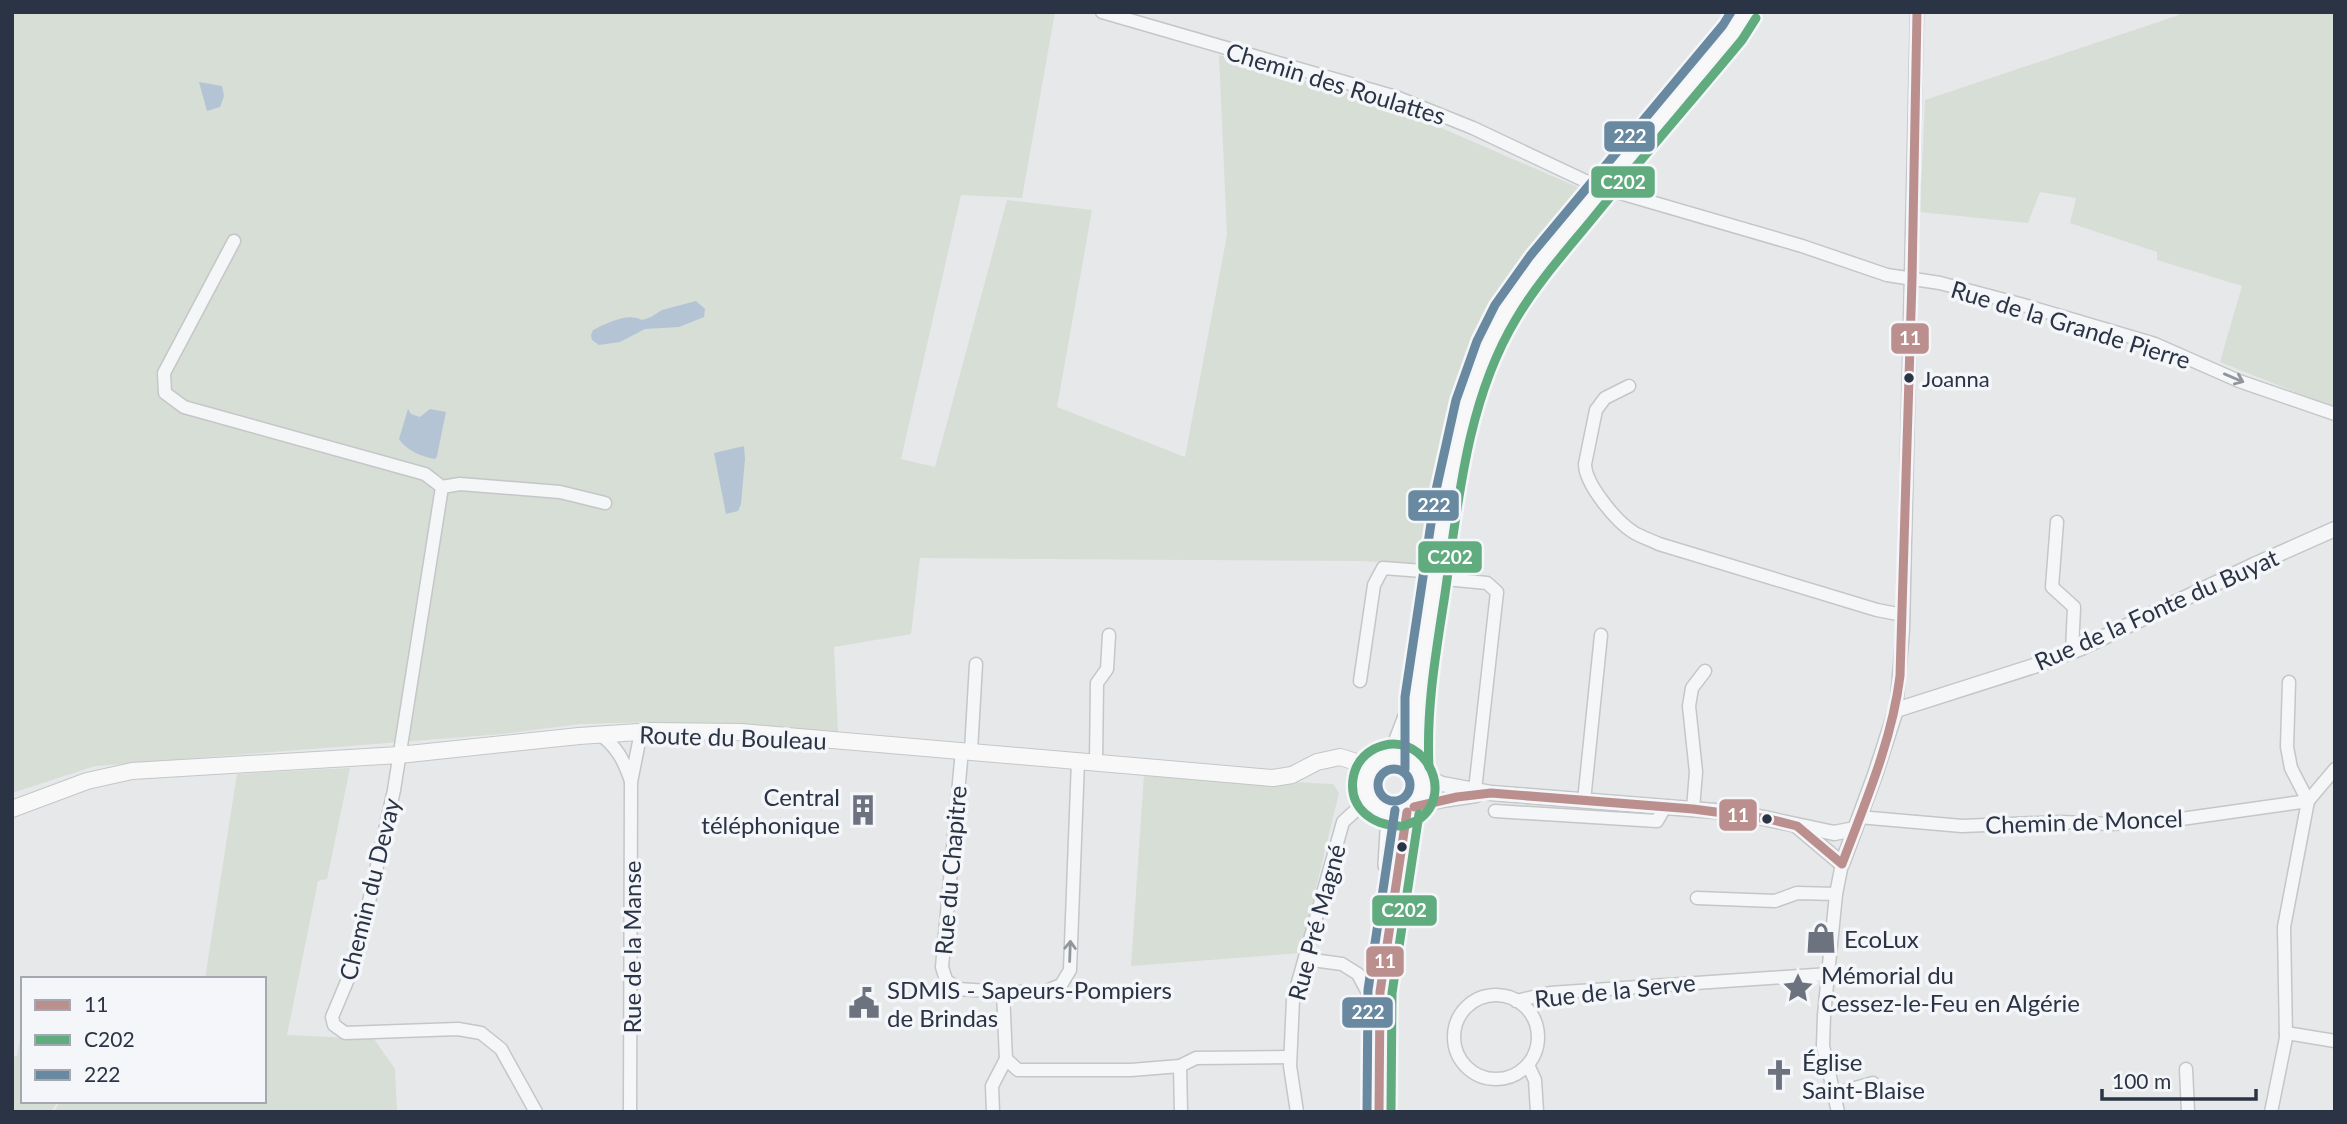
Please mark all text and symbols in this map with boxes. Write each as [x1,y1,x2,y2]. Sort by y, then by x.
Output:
street label: Chemin des Roulattes [1223,36,1449,130]
line badge: 222 [1603,120,1656,153]
text: 222 [1613,124,1647,147]
line badge: C202 [1590,165,1656,199]
text: C202 [1600,170,1646,193]
street label: Rue de la Grande Pierre [1948,274,2194,374]
line badge: 11 [1890,322,1930,355]
text: 11 [1899,326,1921,349]
place label: Joanna [1922,365,1990,392]
marker: Joanna [1902,371,1916,385]
one-way arrow [2222,372,2244,385]
line badge: 222 [1407,489,1460,522]
text: 222 [1417,493,1451,516]
line badge: C202 [1417,540,1483,574]
street label: Rue de la Fonte du Buyat [2030,542,2283,676]
text: C202 [1427,545,1473,568]
street label: Route du Bouleau [639,719,827,755]
place label: Central téléphonique [701,782,840,839]
street label: Rue du Chapitre [928,784,972,956]
building icon: Central téléphonique [846,793,880,827]
street label: Chemin du Devay [332,794,406,983]
line badge: 11 [1718,798,1758,832]
text: 11 [1727,803,1749,826]
street label: Chemin de Moncel [1985,803,2183,839]
unlabelled marker [1760,812,1774,826]
unlabelled marker [1395,840,1409,854]
street label: Rue Pré Magné [1281,841,1351,1003]
street label: Rue de la Manse [617,860,646,1034]
line badge: C202 [1371,894,1438,927]
text: C202 [1381,898,1427,921]
shop icon: EcoLux [1804,921,1838,955]
place label: EcoLux [1844,924,1919,953]
one-way arrow [1064,940,1077,963]
line badge: 11 [1365,945,1405,978]
text: 11 [1374,949,1396,972]
place label: Mémorial du Cessez-le-Feu en Algérie [1821,960,2080,1017]
street label: Rue de la Serve [1533,967,1697,1013]
place icon: Mémorial du Cessez-le-Feu en Algérie [1781,971,1815,1005]
place label: SDMIS - Sapeurs-Pompiers de Brindas [887,975,1172,1032]
legend [21,977,266,1103]
public building icon: SDMIS - Sapeurs-Pompiers de Brindas [847,986,881,1020]
text: 11 [84,991,108,1016]
line badge: 222 [1341,996,1394,1029]
text: 222 [1351,1000,1385,1023]
text: C202 [84,1026,135,1051]
place label: Église Saint-Blaise [1802,1047,1925,1104]
church icon: Église Saint-Blaise [1762,1058,1796,1092]
scale bar [2102,1058,2256,1102]
text: 222 [84,1061,121,1086]
text: 100 m [2112,1068,2171,1093]

